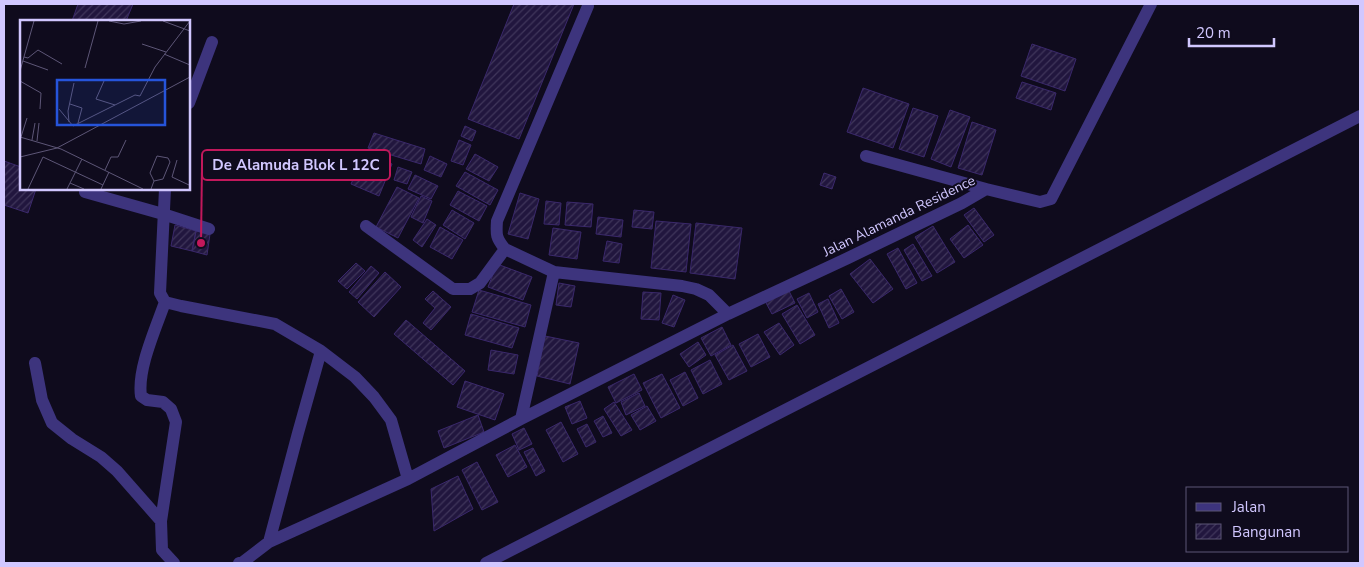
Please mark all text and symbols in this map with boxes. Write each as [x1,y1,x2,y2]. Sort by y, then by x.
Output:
scale bar [1189,15,1274,47]
inset map [20,20,190,190]
text: 20 m [1196,23,1231,43]
callout: De Alamuda Blok L 12C [202,150,390,180]
text: De Alamuda Blok L 12C [212,155,380,175]
street label: Jalan Alamanda Residence [819,171,978,262]
legend [1186,487,1349,552]
text: Jalan [1231,497,1266,517]
text: Bangunan [1232,522,1301,542]

